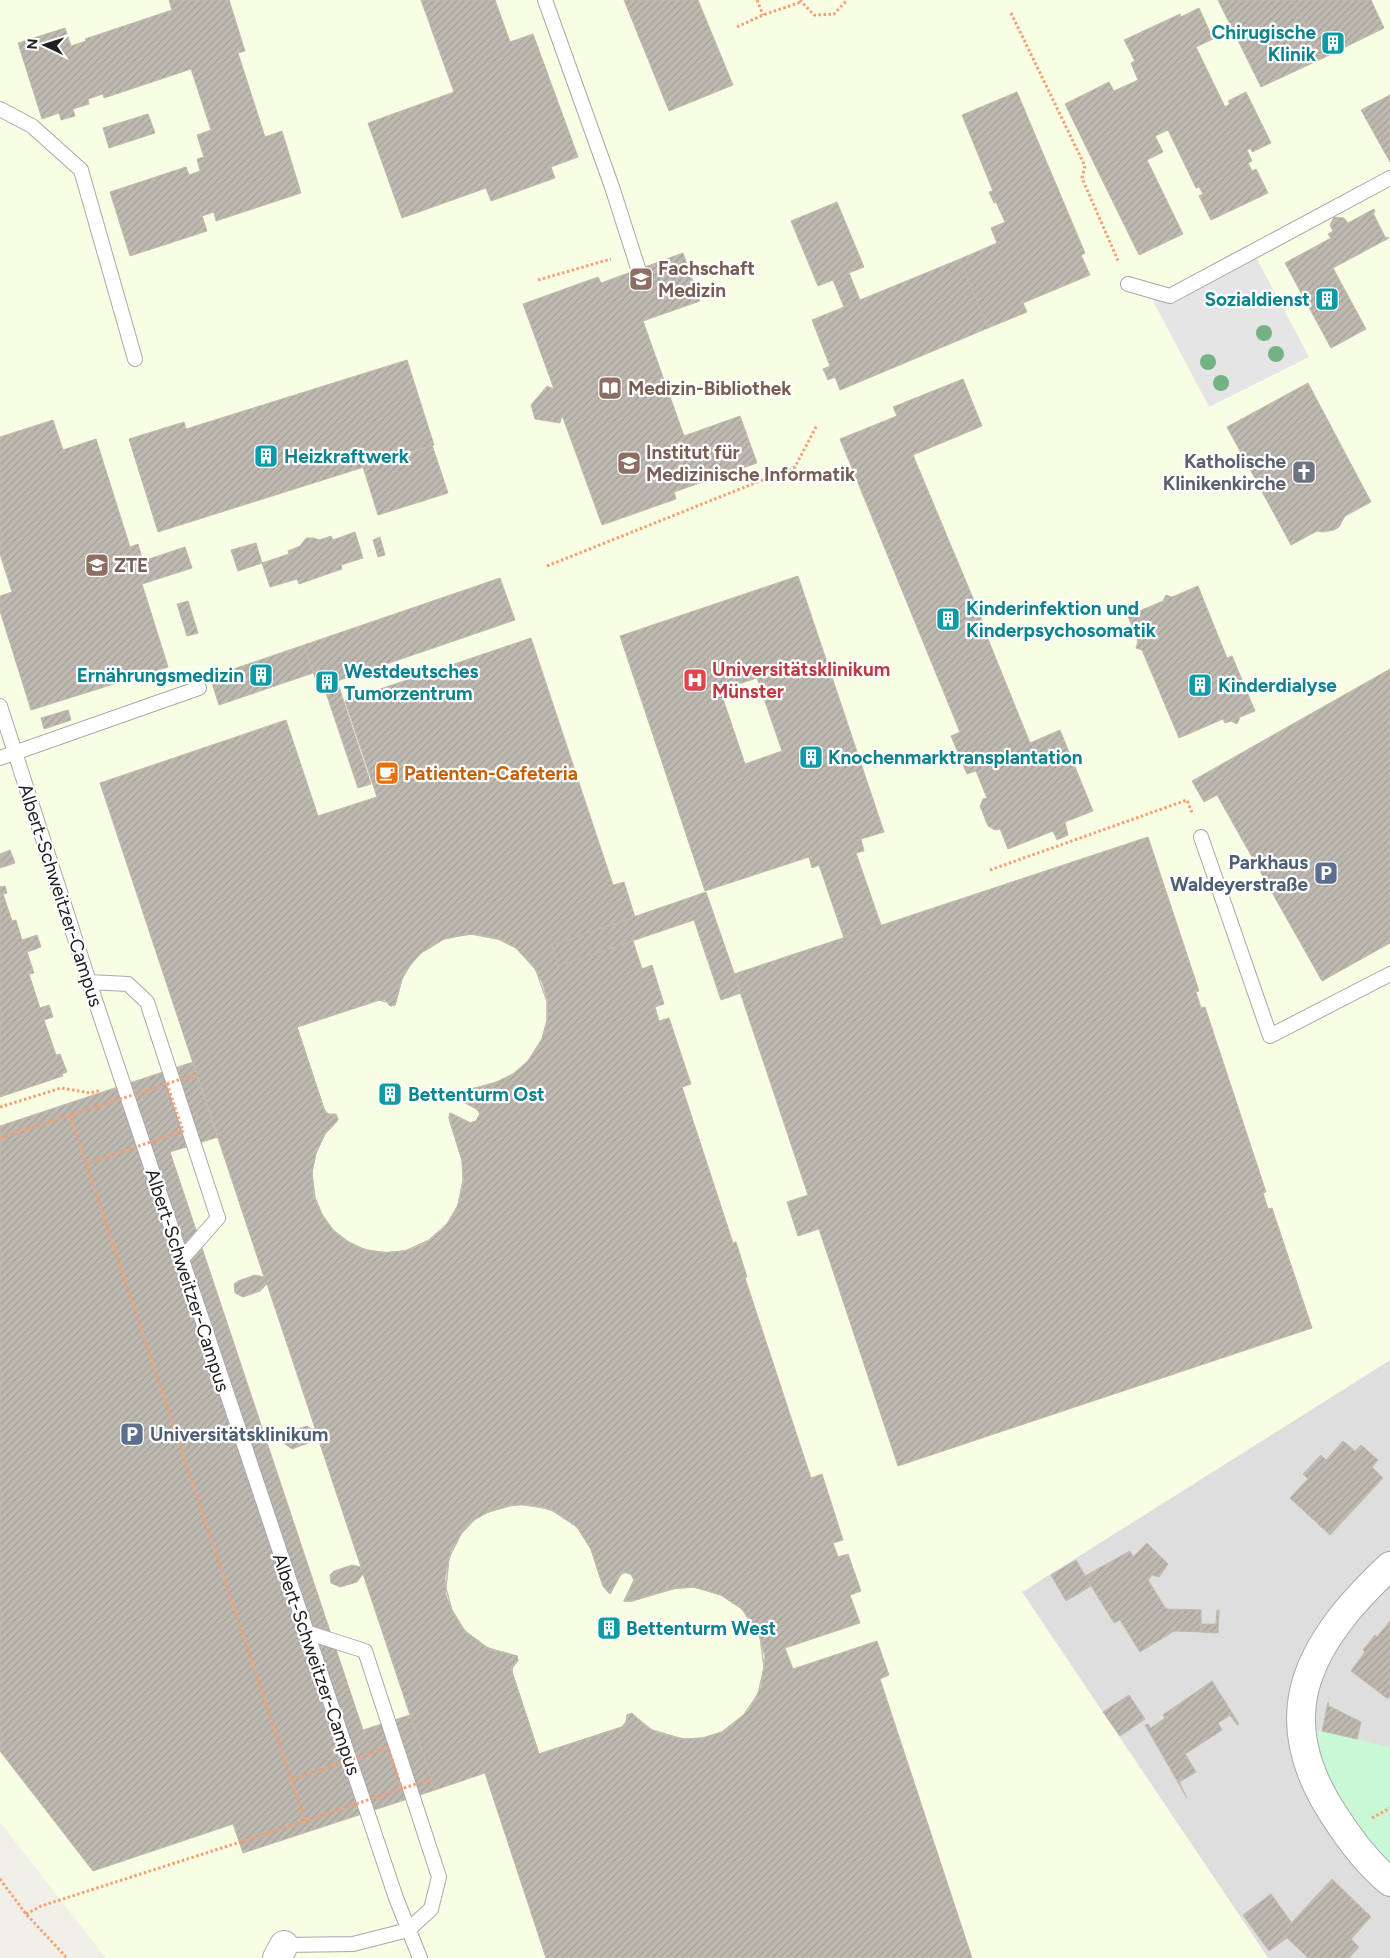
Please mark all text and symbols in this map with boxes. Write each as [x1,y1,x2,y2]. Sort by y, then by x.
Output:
north arrow [20,20,70,70]
place label: Chirugische Klinik [1211,21,1317,66]
building icon: Chirugische Klinik [1320,30,1346,56]
text: N [24,38,41,50]
place label: Fachschaft Medizin [658,257,755,302]
school or university icon: Fachschaft Medizin [628,266,654,292]
building icon: Sozialdienst [1314,286,1340,312]
place label: Sozialdienst [1204,288,1310,311]
library icon: Medizin-Bibliothek [597,375,623,401]
place label: Medizin-Bibliothek [628,377,792,400]
place label: Institut für Medizinische Informatik [646,441,856,486]
building icon: Heizkraftwerk [253,443,279,469]
place label: Heizkraftwerk [284,445,410,468]
school or university icon: Institut für Medizinische Informatik [616,450,642,476]
place label: Katholische Klinikenkirche [1163,450,1286,495]
church icon: Katholische Klinikenkirche [1291,459,1317,485]
school or university icon: ZTE [84,552,110,578]
place label: ZTE [114,554,148,577]
place label: Kinderinfektion und Kinderpsychosomatik [966,597,1157,642]
building icon: Kinderinfektion und Kinderpsychosomatik [935,606,961,632]
place label: Universitätsklinikum Münster [712,658,890,703]
place label: Westdeutsches Tumorzentrum [344,660,479,705]
building icon: Ernährungsmedizin [248,662,274,688]
place label: Ernährungsmedizin [77,664,244,687]
hospital icon: Universitätsklinikum Münster [682,667,708,693]
building icon: Westdeutsches Tumorzentrum [314,669,340,695]
building icon: Kinderdialyse [1187,672,1213,698]
place label: Kinderdialyse [1218,674,1337,697]
building icon: Knochenmarktransplantation [798,744,824,770]
place label: Knochenmarktransplantation [828,746,1083,769]
cafe icon: Patienten-Cafeteria [374,760,400,786]
place label: Patienten-Cafeteria [404,762,578,785]
street label: Albert-Schweitzer-Campus [14,781,108,1010]
place label: Parkhaus Waldeyerstraße [1170,851,1308,896]
parking icon: Parkhaus Waldeyerstraße [1313,860,1339,886]
building icon: Bettenturm Ost [377,1081,403,1107]
place label: Bettenturm Ost [408,1083,545,1106]
street label: Albert-Schweitzer-Campus [141,1166,235,1395]
parking icon: Universitätsklinikum [119,1421,145,1447]
place label: Universitätsklinikum [150,1423,328,1446]
street label: Albert-Schweitzer-Campus [268,1550,365,1778]
building icon: Bettenturm West [596,1615,622,1641]
place label: Bettenturm West [626,1617,777,1640]

